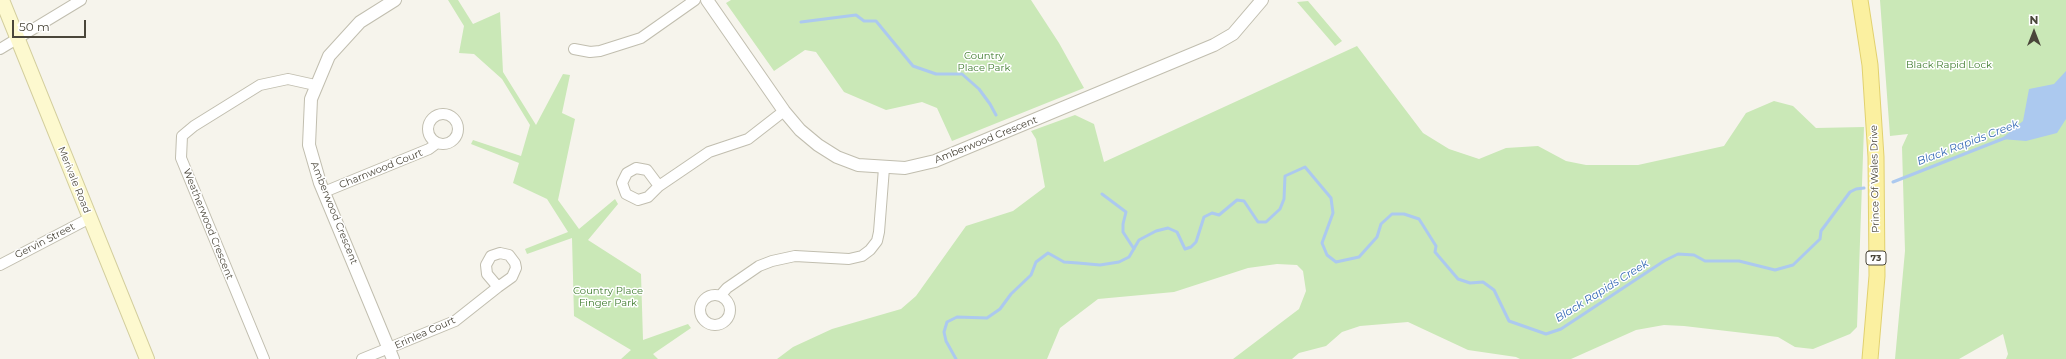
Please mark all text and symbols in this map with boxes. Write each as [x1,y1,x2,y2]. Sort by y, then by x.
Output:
scale bar [14,12,88,38]
north arrow [2014,12,2054,52]
text: N [2030,13,2038,27]
text: 50 m [19,19,50,34]
park label: Country Place Park [958,50,1010,74]
park label: Black Rapid Lock [1906,59,1992,71]
street label: Amberwood Crescent [933,114,1039,166]
water label: Black Rapids Creek [1915,118,2021,168]
street label: Prince Of Wales Drive [1868,125,1882,233]
street label: Merivale Road [55,145,93,215]
street label: Charnwood Court [337,147,425,191]
street label: Amberwood Crescent [308,160,360,266]
street label: Weatherwood Crescent [180,167,236,281]
street label: Gervin Street [13,221,77,261]
road number: 73 [1866,251,1886,265]
water label: Black Rapids Creek [1553,257,1651,325]
park label: Country Place Finger Park [573,285,643,308]
street label: Erinlea Court [393,314,457,352]

